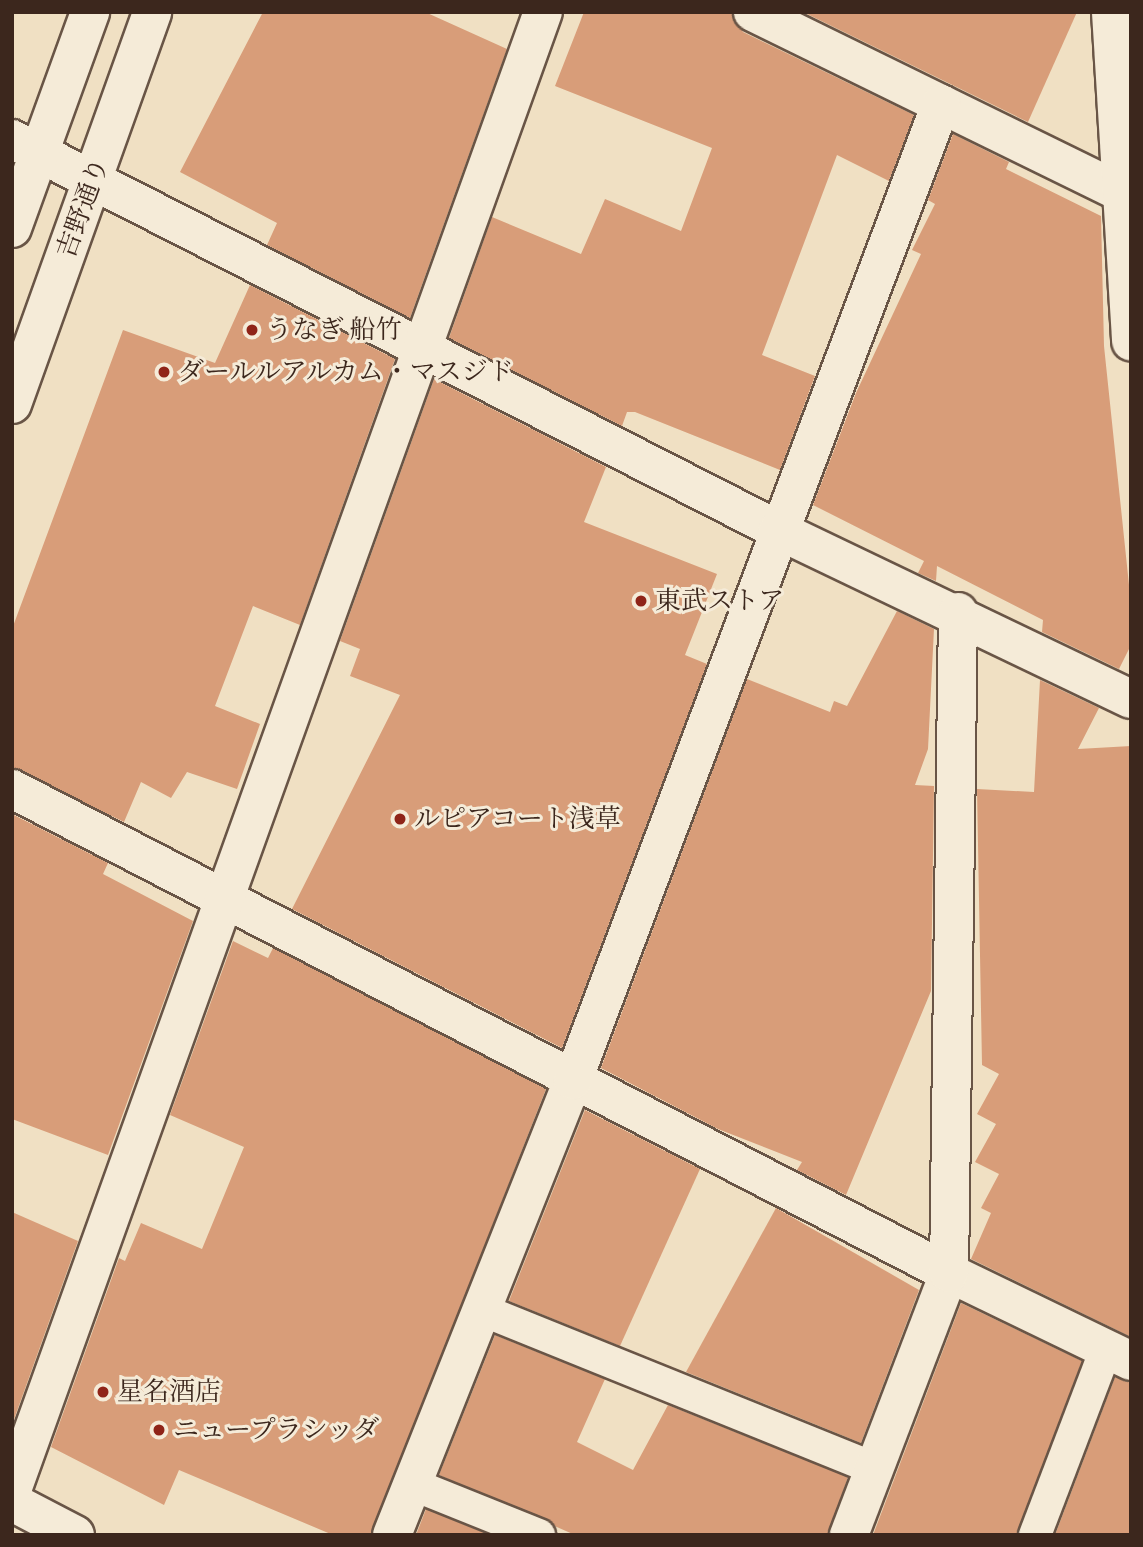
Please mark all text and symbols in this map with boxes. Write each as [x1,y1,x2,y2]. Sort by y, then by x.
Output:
street label: 吉野通り [51,154,115,262]
place label: うなぎ 船竹 [266,314,402,346]
marker: うなぎ 船竹 [244,322,260,338]
place label: ダールルアルカム・マスジド [178,356,516,388]
marker: ダールルアルカム・マスジド [156,364,172,380]
place label: 東武ストア [655,585,785,617]
marker: 東武ストア [633,593,649,609]
place label: ルピアコート浅草 [414,803,622,835]
marker: ルピアコート浅草 [392,811,408,827]
place label: 星名酒店 [117,1376,221,1408]
marker: 星名酒店 [95,1384,111,1400]
place label: ニュープラシッダ [173,1414,381,1446]
marker: ニュープラシッダ [151,1422,167,1438]

